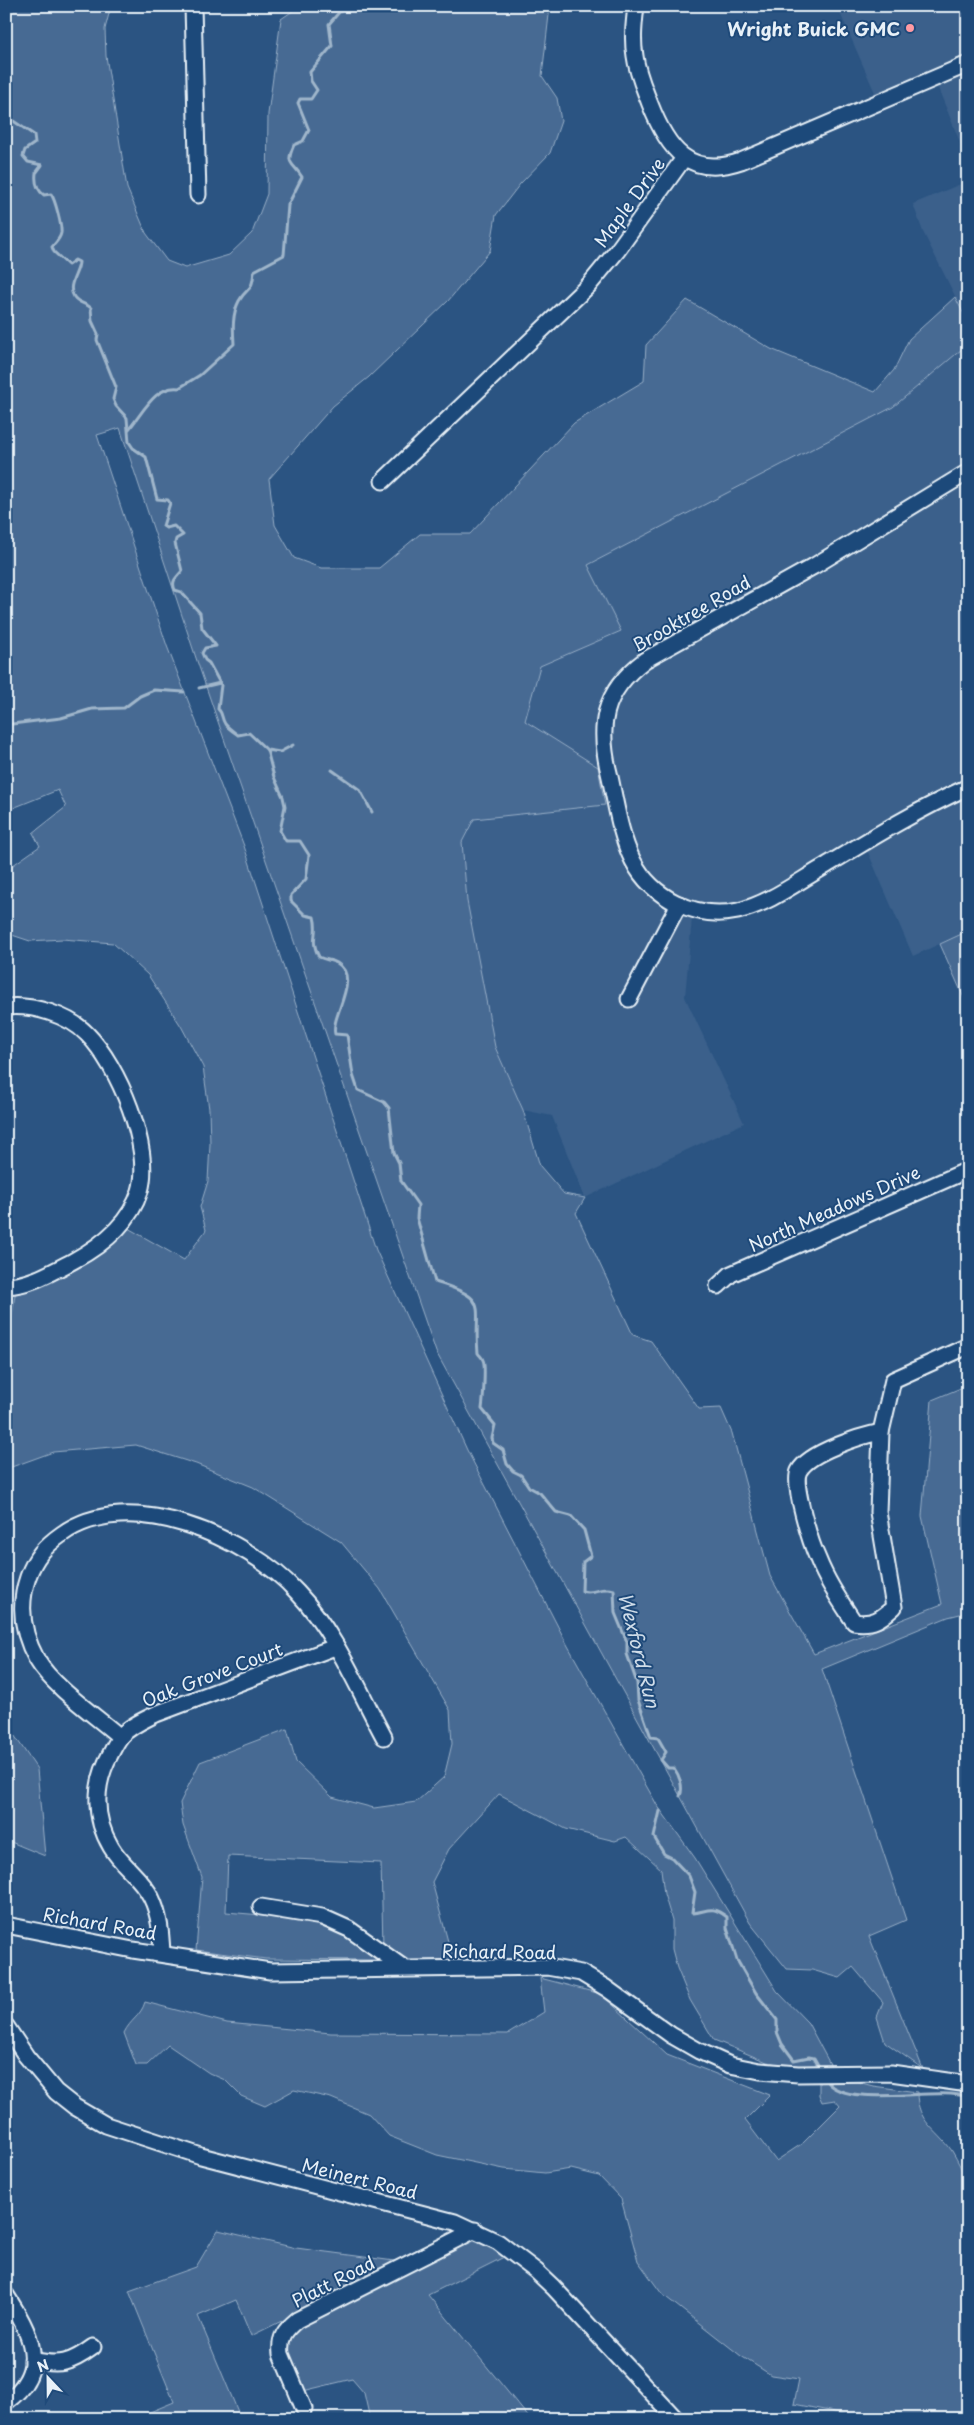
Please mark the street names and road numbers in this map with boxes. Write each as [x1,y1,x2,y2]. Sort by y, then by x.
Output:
street label: Maple Drive [587,151,671,253]
street label: Brooktree Road [627,568,755,658]
street label: North Meadows Drive [744,1158,924,1258]
street label: Oak Grove Court [138,1635,286,1713]
street label: Richard Road [41,1900,159,1946]
street label: Richard Road [441,1936,557,1966]
street label: Meinert Road [299,2151,421,2205]
street label: Platt Road [287,2248,379,2314]

